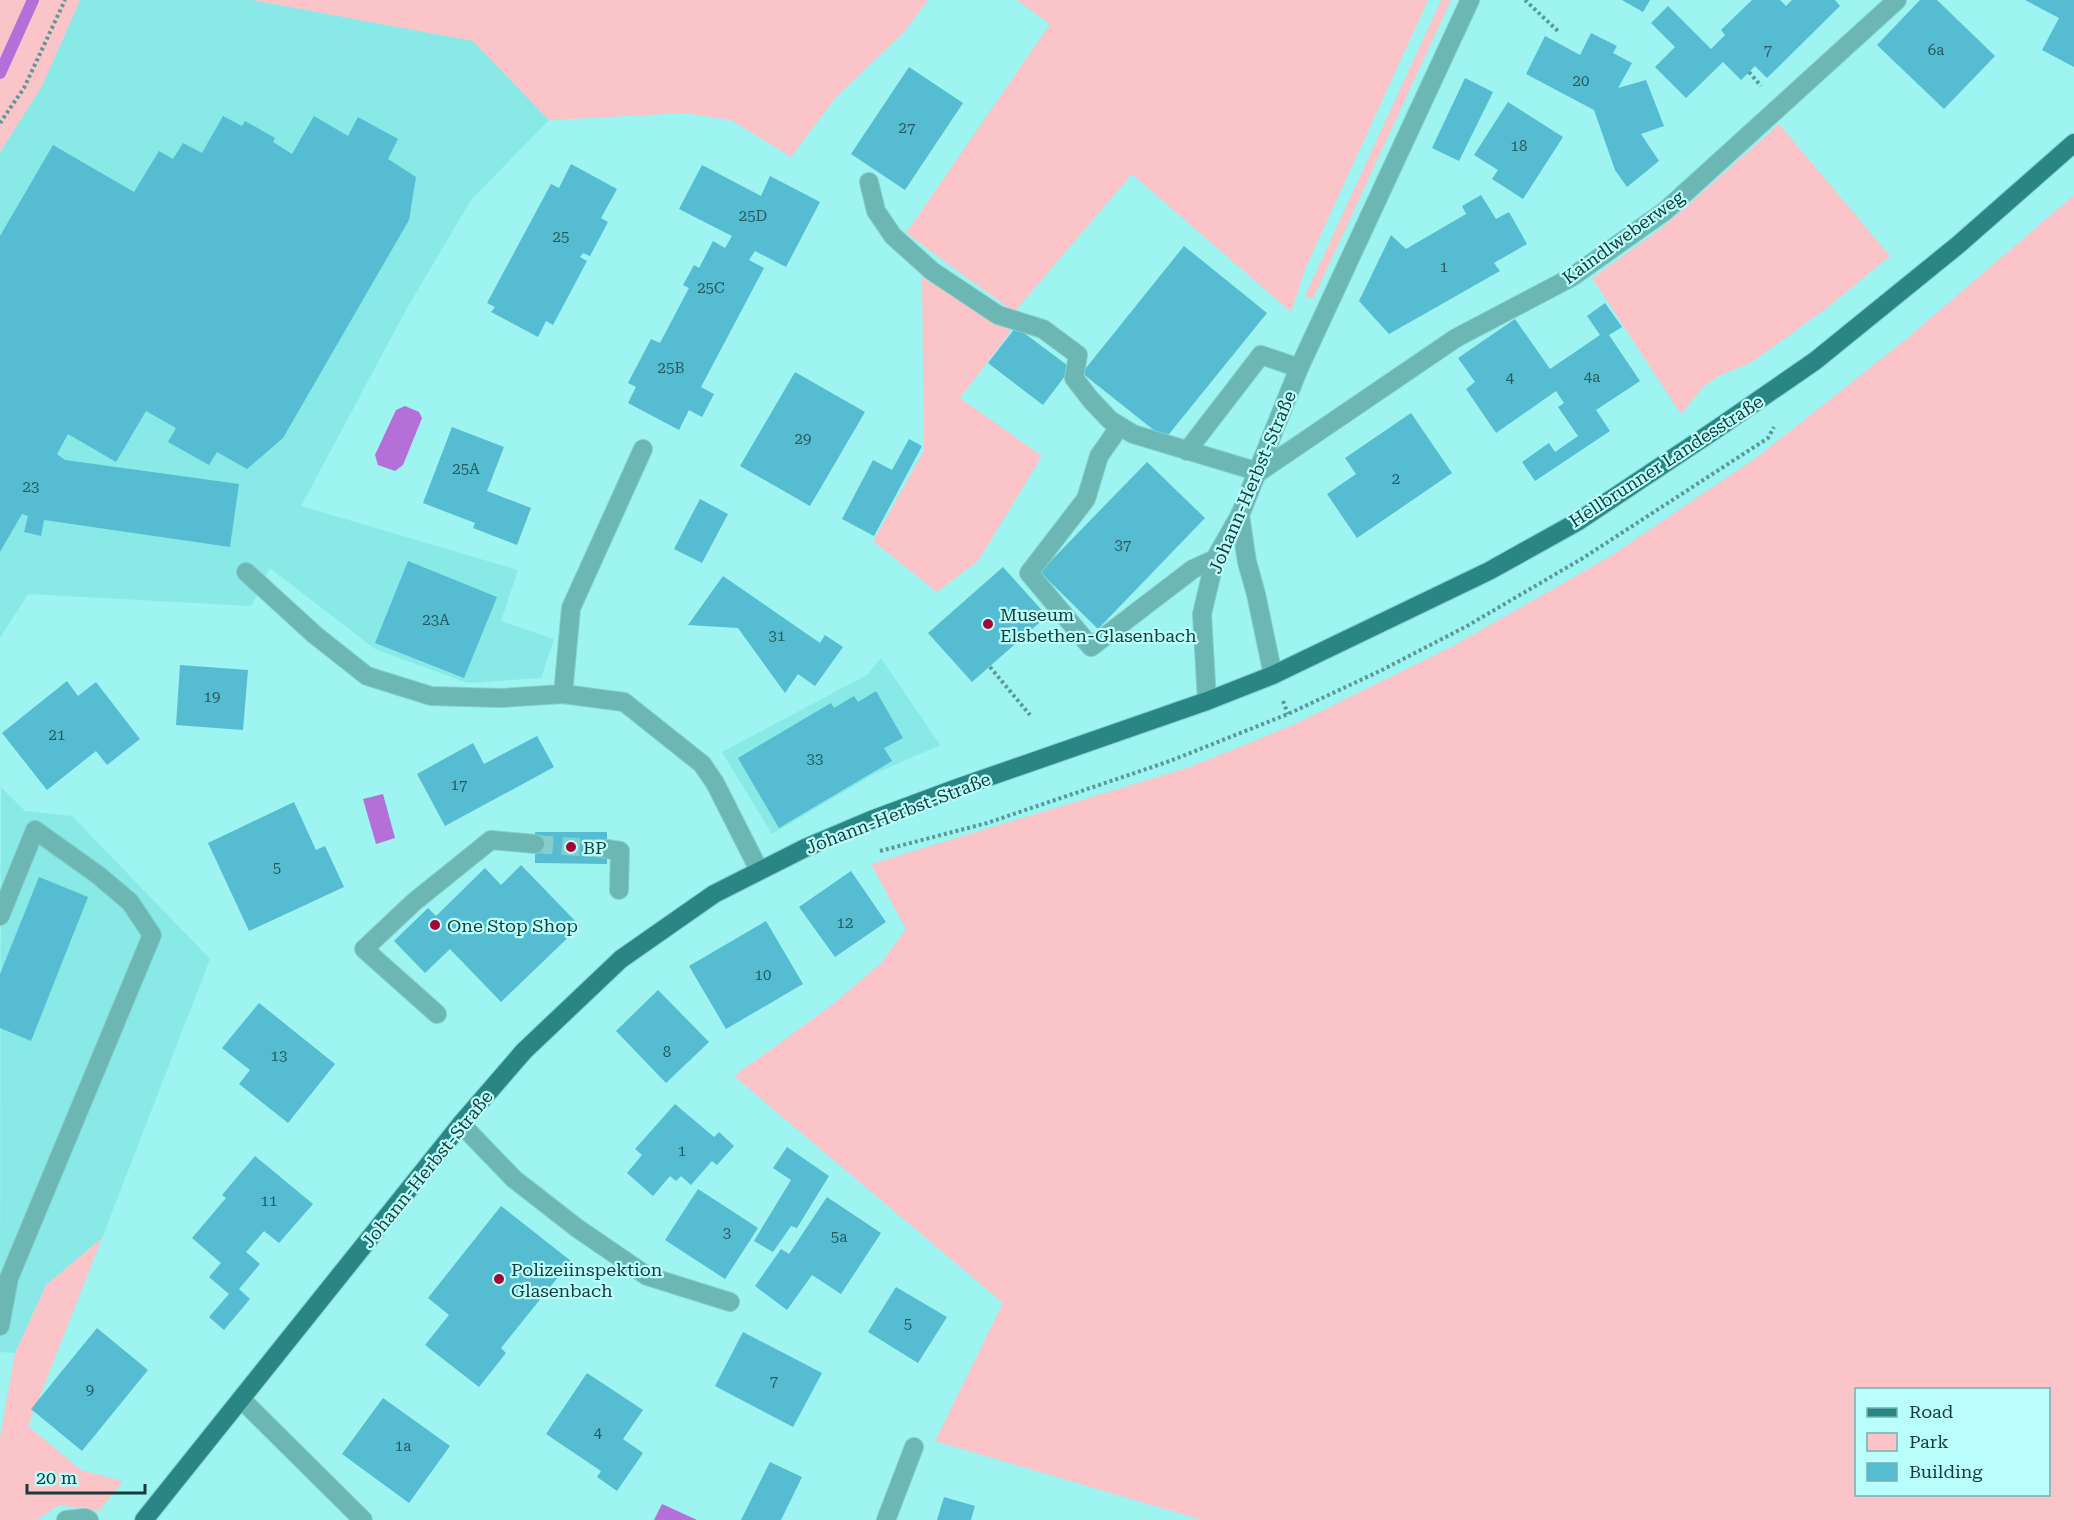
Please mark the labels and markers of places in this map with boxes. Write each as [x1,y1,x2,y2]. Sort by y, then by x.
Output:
place label: Museum Elsbethen-Glasenbach [1000,604,1197,646]
marker: Museum Elsbethen-Glasenbach [981,617,995,631]
place label: BP [583,837,607,858]
marker: BP [564,840,578,854]
place label: One Stop Shop [447,915,578,936]
marker: One Stop Shop [428,918,442,932]
place label: Polizeiinspektion Glasenbach [511,1259,663,1301]
marker: Polizeiinspektion Glasenbach [492,1272,506,1286]

